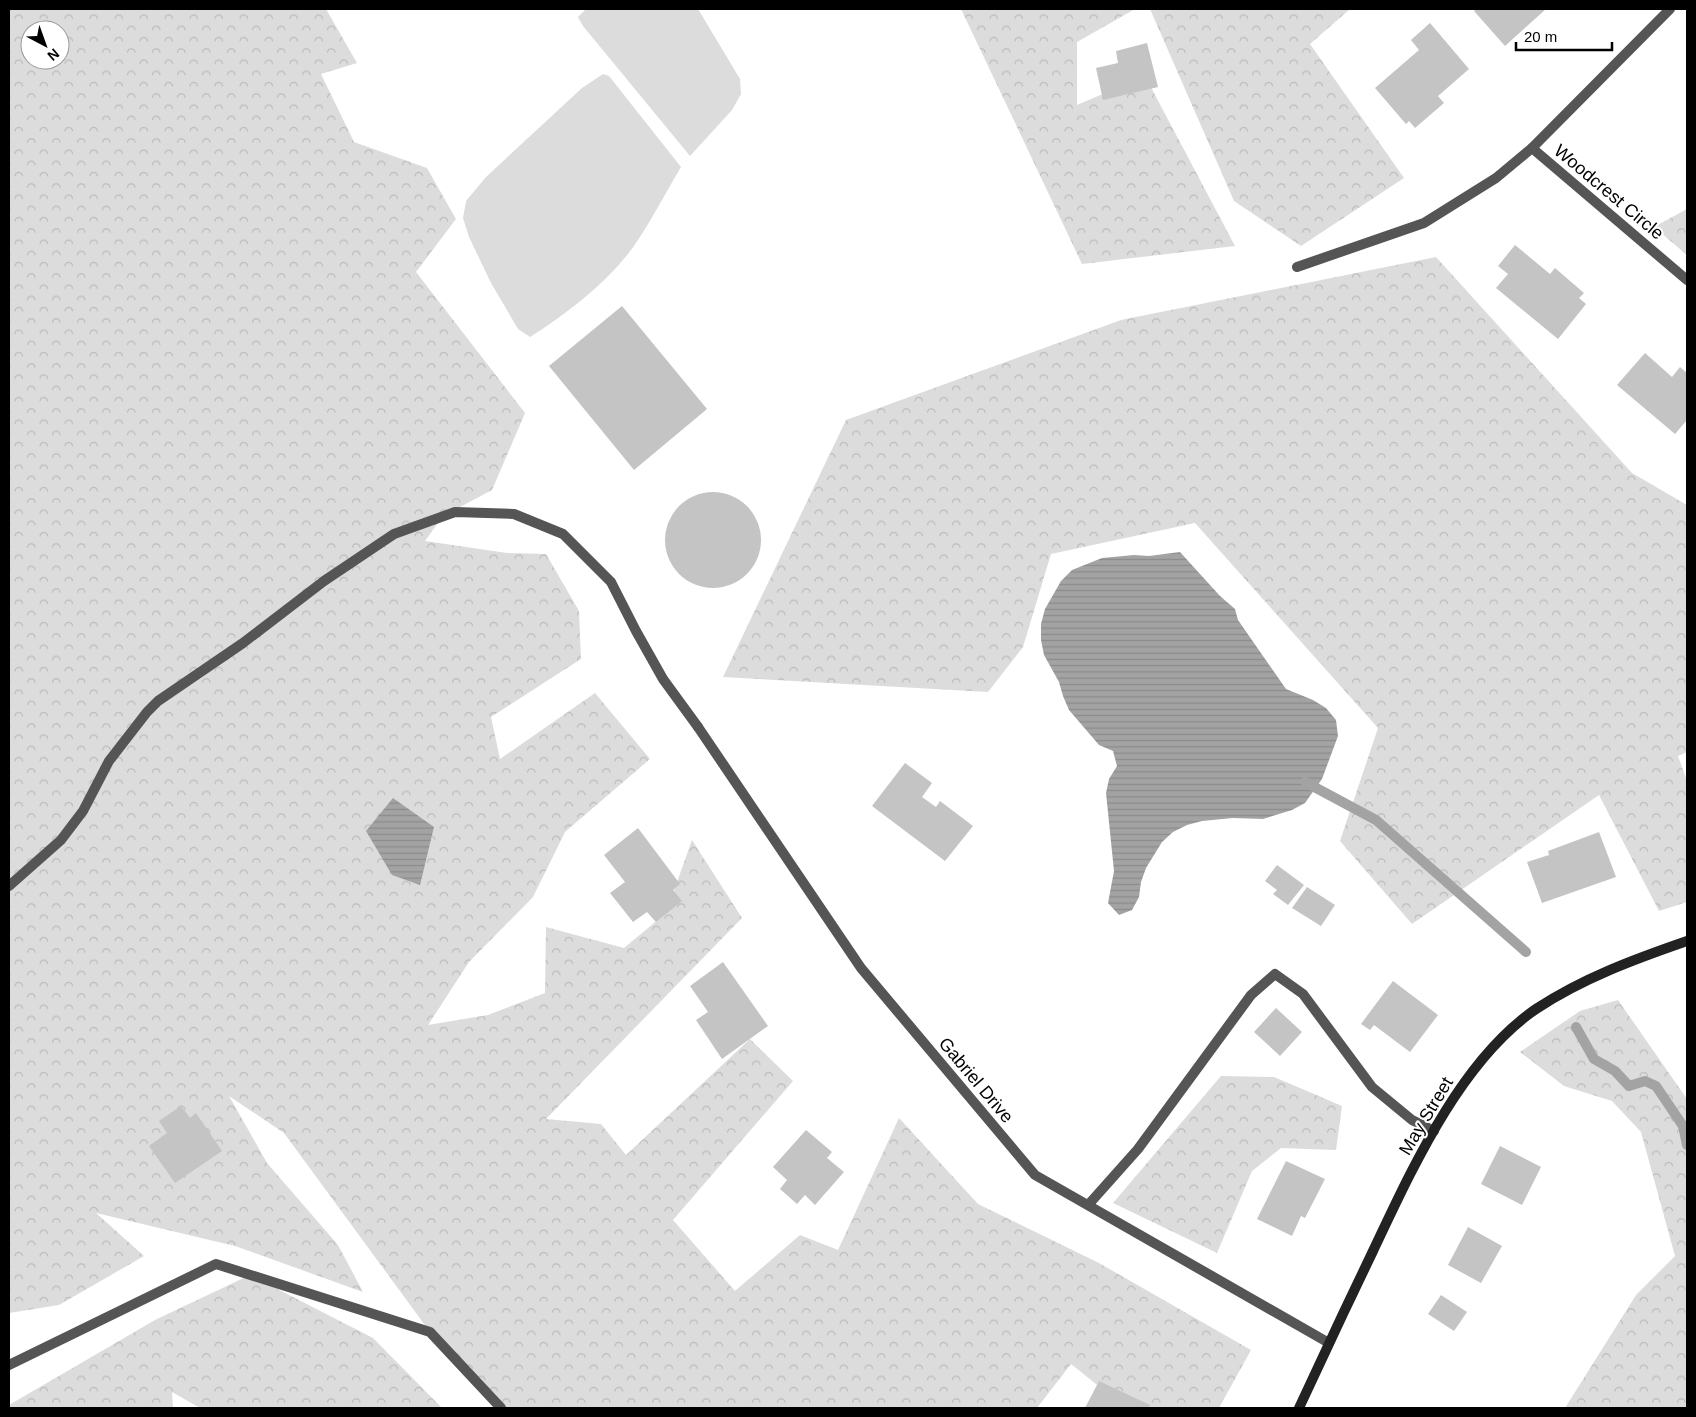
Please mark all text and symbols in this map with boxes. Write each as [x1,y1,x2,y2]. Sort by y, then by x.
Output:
north arrow [20,20,70,70]
scale bar [1516,20,1612,52]
text: 20 m [1524,28,1557,45]
text: N [44,45,63,64]
street label: Woodcrest Circle [1550,140,1668,244]
street label: Gabriel Drive [935,1033,1017,1127]
street label: May Street [1395,1074,1457,1158]

